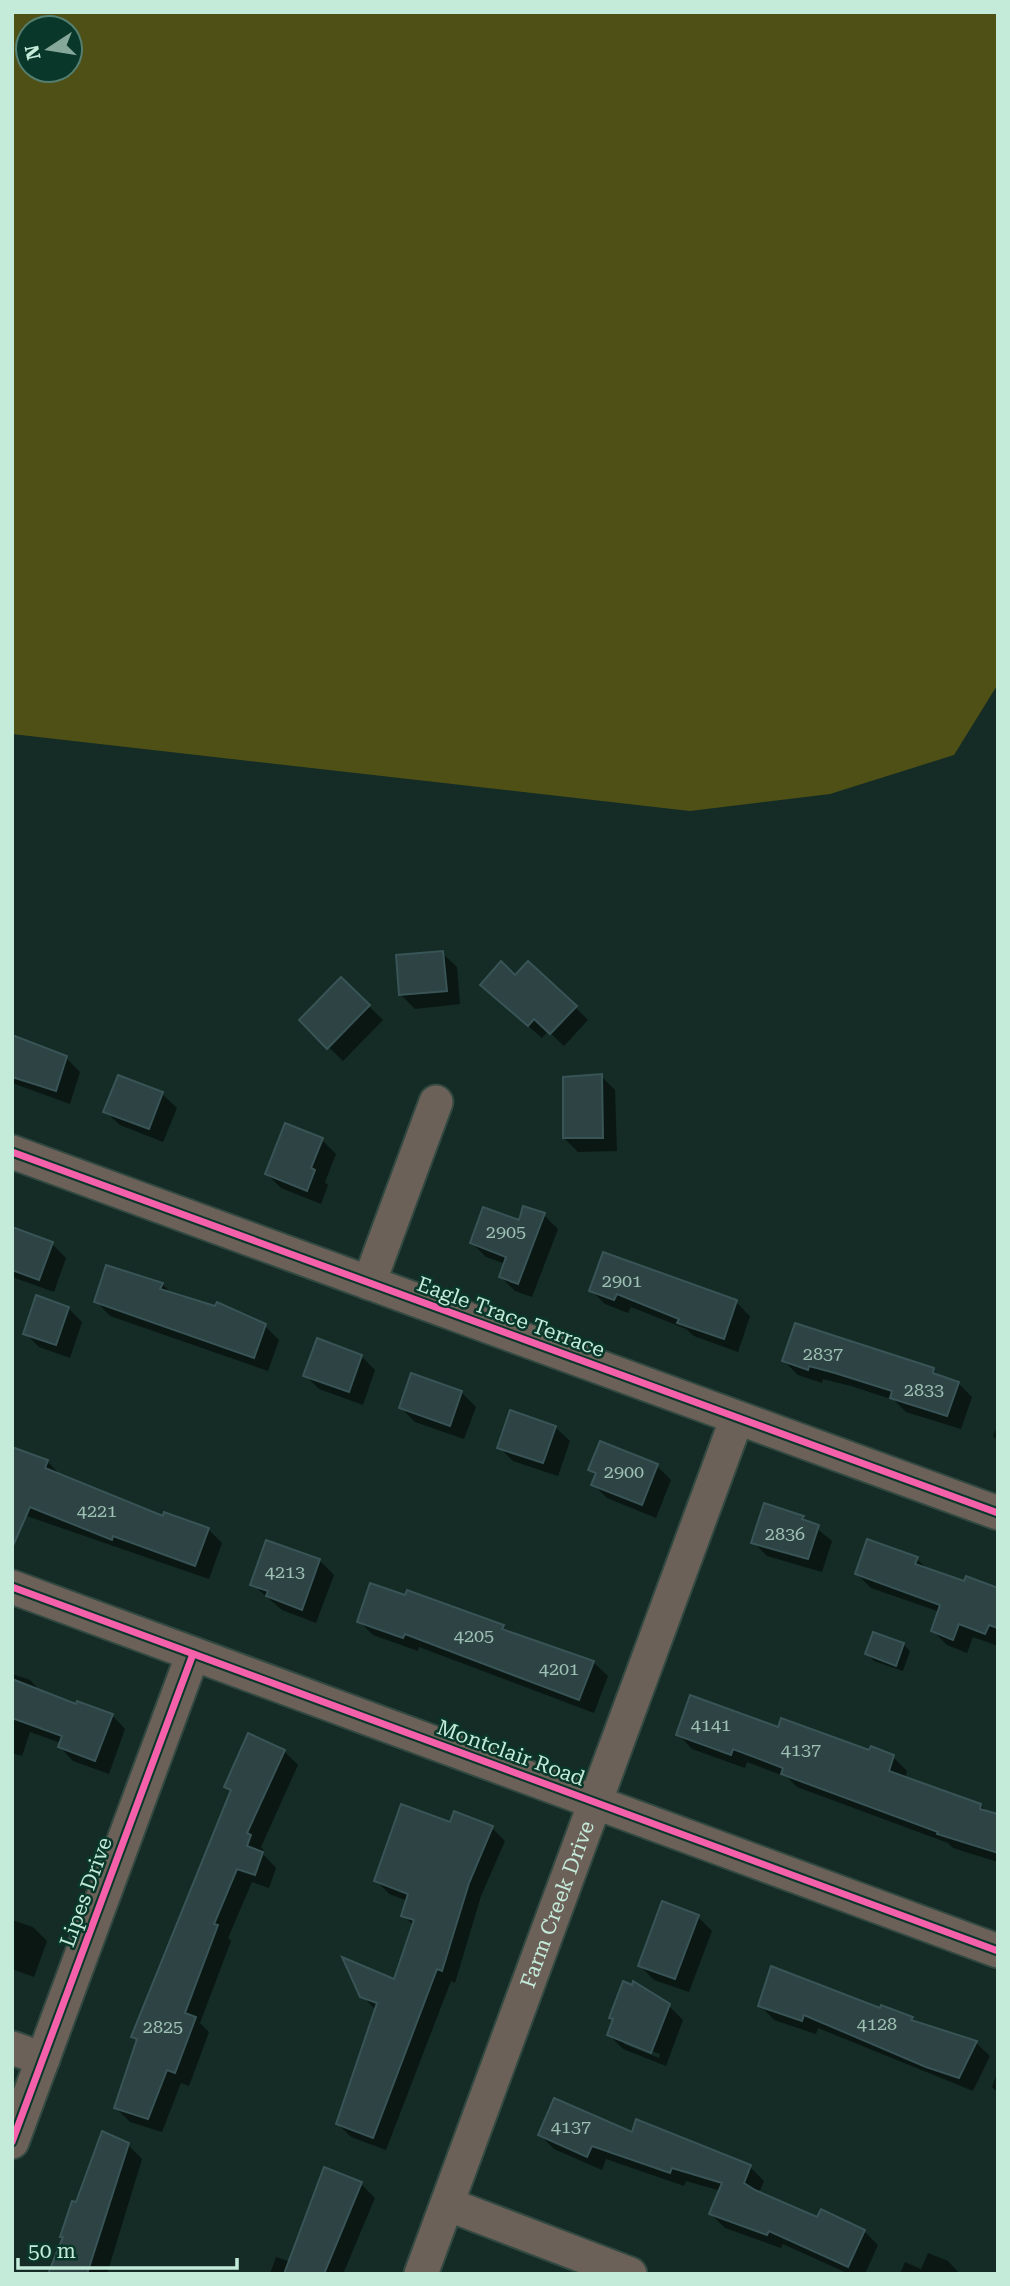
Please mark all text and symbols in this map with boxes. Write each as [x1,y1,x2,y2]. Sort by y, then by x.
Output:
north arrow [14,14,84,84]
text: N [20,43,46,62]
house number: 2905 [486,1221,526,1242]
house number: 2901 [602,1270,642,1291]
street label: Eagle Trace Terrace [414,1272,608,1362]
house number: 2837 [803,1343,843,1364]
house number: 2833 [904,1379,944,1400]
house number: 2900 [604,1461,644,1482]
house number: 4221 [77,1500,117,1521]
house number: 2836 [765,1523,805,1544]
house number: 4213 [265,1561,305,1582]
house number: 4205 [454,1625,494,1646]
house number: 4201 [539,1658,579,1679]
house number: 4141 [691,1714,731,1735]
street label: Montclair Road [434,1715,589,1791]
house number: 4137 [781,1739,821,1760]
street label: Farm Creek Drive [516,1818,599,1991]
street label: Lipes Drive [55,1834,117,1950]
house number: 4128 [857,2013,897,2034]
house number: 2825 [143,2016,183,2037]
house number: 4137 [551,2116,591,2137]
scale bar [18,2226,236,2270]
text: 50 m [28,2239,76,2263]

